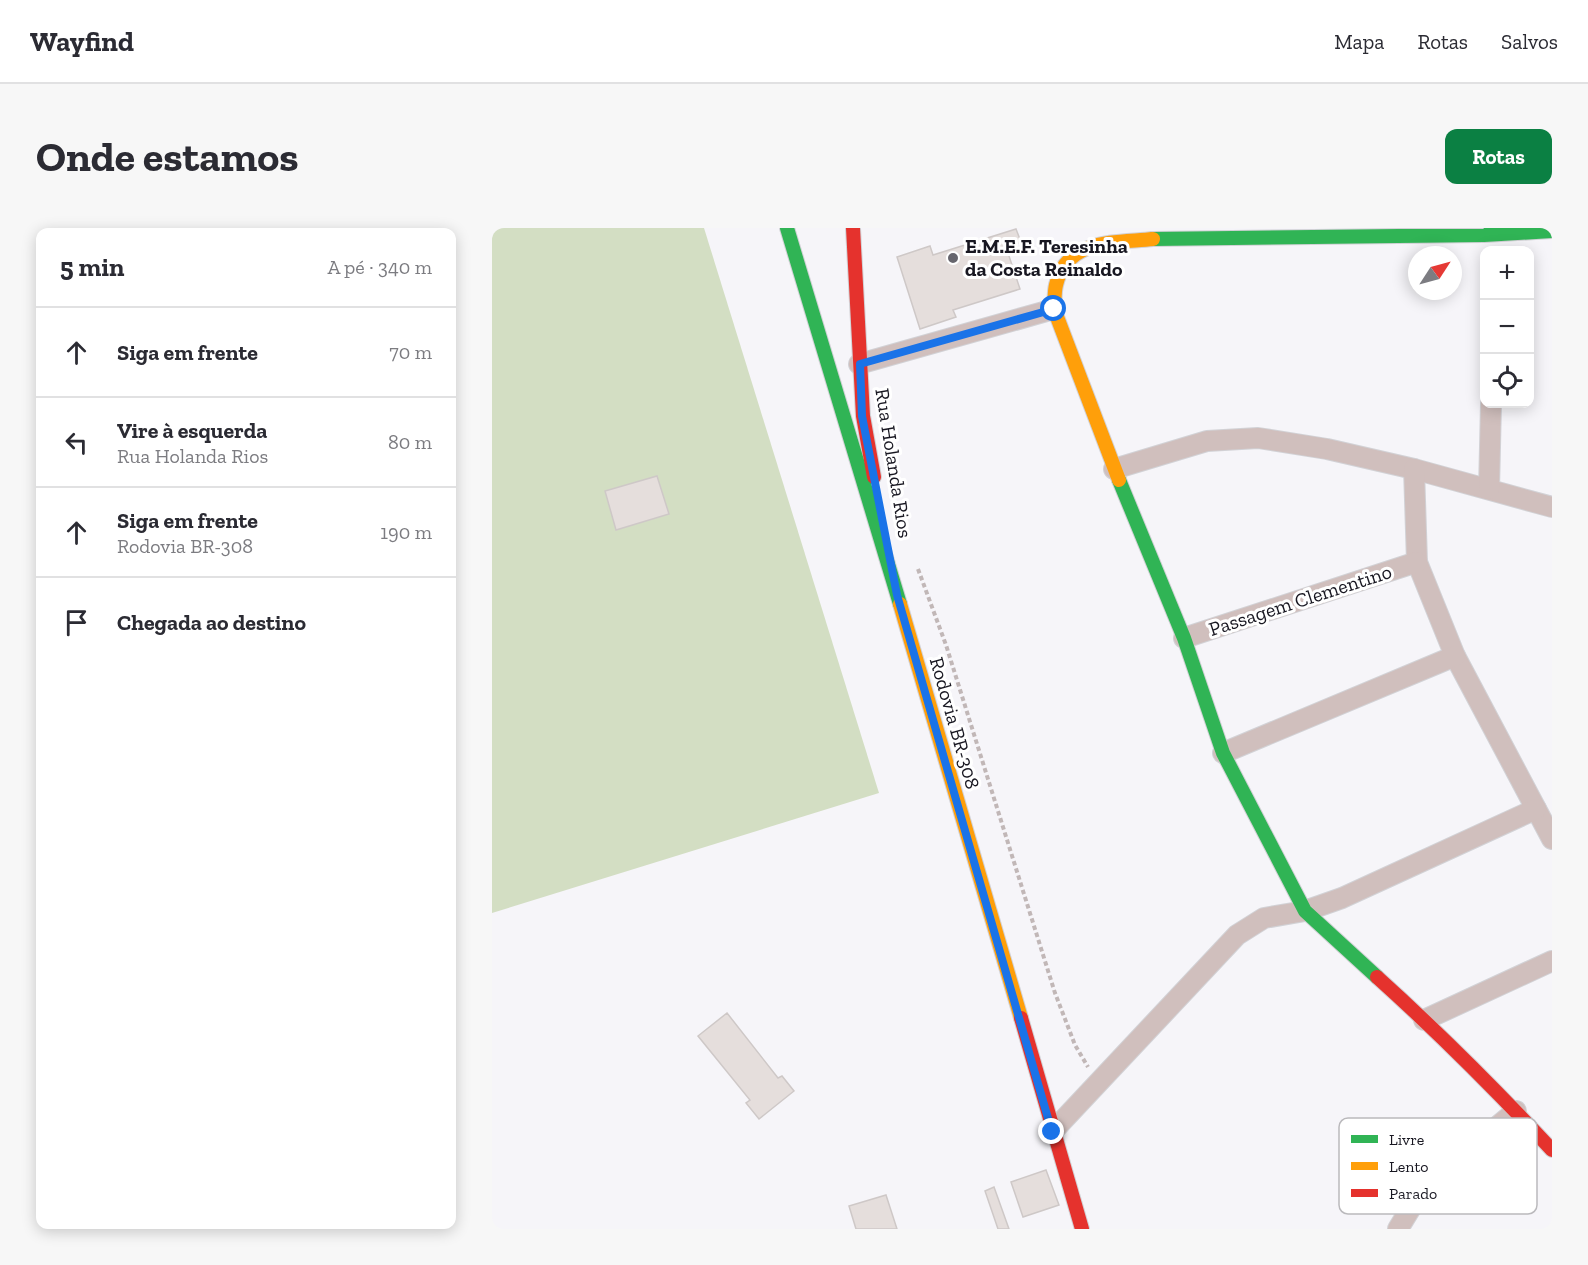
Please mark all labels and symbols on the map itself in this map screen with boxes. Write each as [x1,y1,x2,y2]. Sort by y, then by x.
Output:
place label: E.M.E.F. Teresinha da Costa Reinaldo [965,234,1128,281]
north arrow [1408,246,1462,300]
marker: E.M.E.F. Teresinha da Costa Reinaldo [946,251,960,265]
route start [1040,295,1066,321]
street label: Rua Holanda Rios [870,386,918,540]
street label: Passagem Clementino [1206,559,1394,641]
street label: Rodovia BR-308 [925,654,985,792]
route end [1038,1118,1064,1144]
legend [1339,1118,1537,1214]
text: Livre [1389,1130,1424,1149]
text: Lento [1389,1157,1429,1176]
text: Parado [1389,1184,1437,1203]

